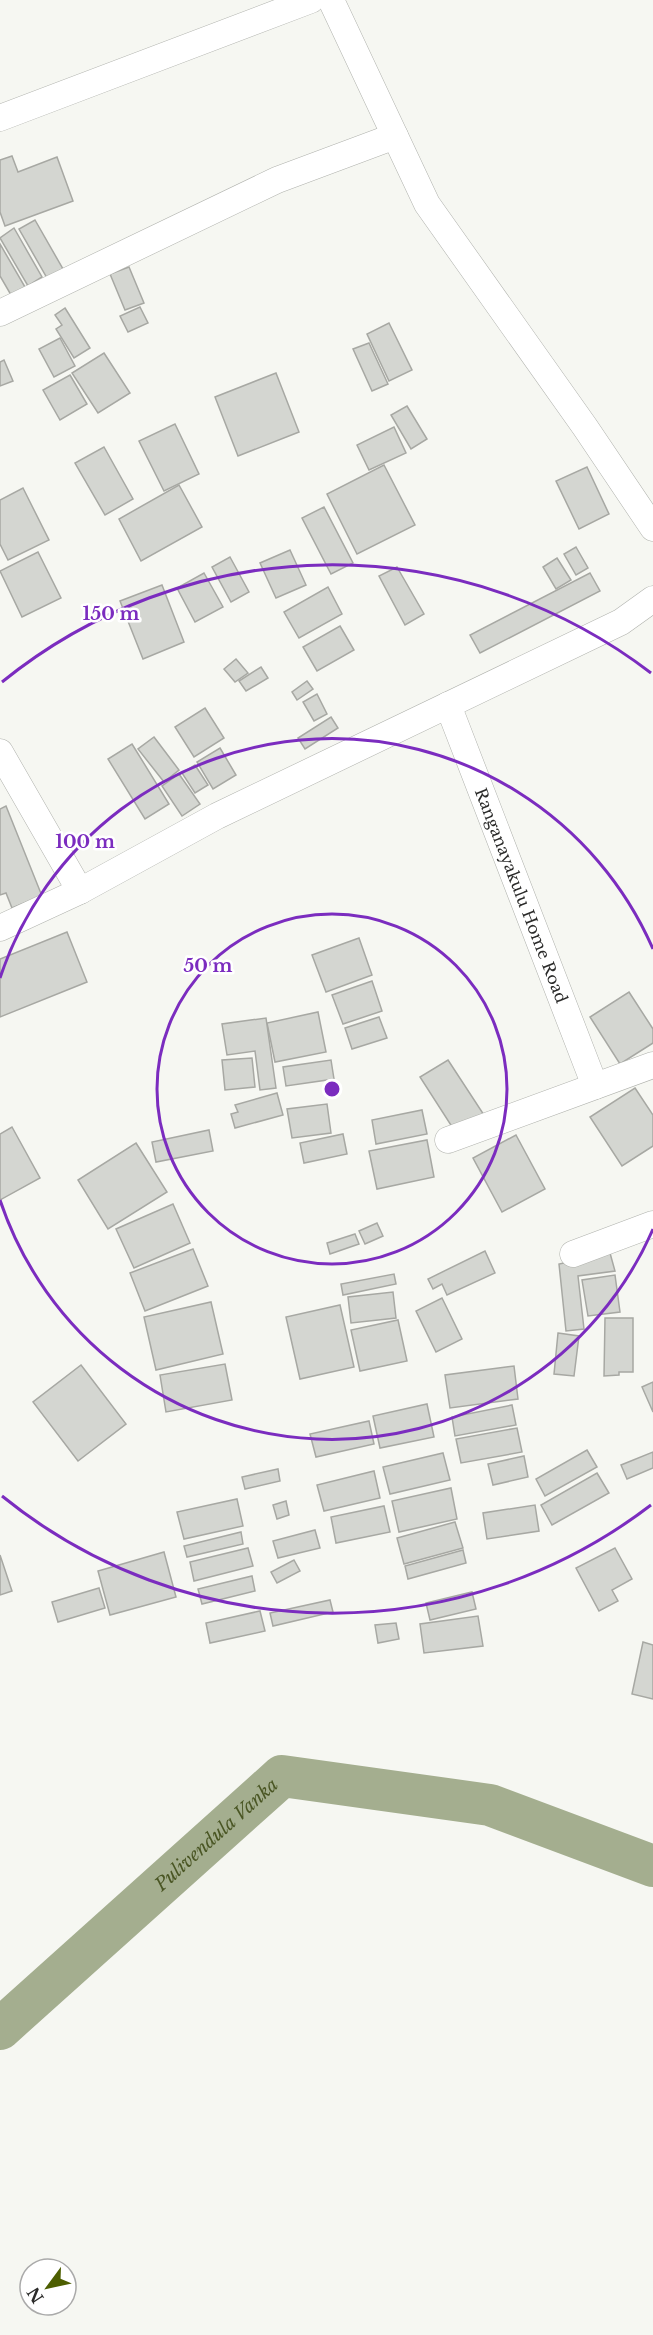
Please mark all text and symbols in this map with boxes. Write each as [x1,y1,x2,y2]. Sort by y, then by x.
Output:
text: 150 m [83,603,140,625]
street label: Ranganayakulu Home Road [471,785,572,1006]
text: 100 m [55,831,115,853]
text: 50 m [184,955,233,977]
centre of rings [322,1079,342,1099]
water label: Pulivendula Vanka [150,1774,283,1896]
north arrow [18,2257,78,2317]
text: N [23,2283,48,2307]

